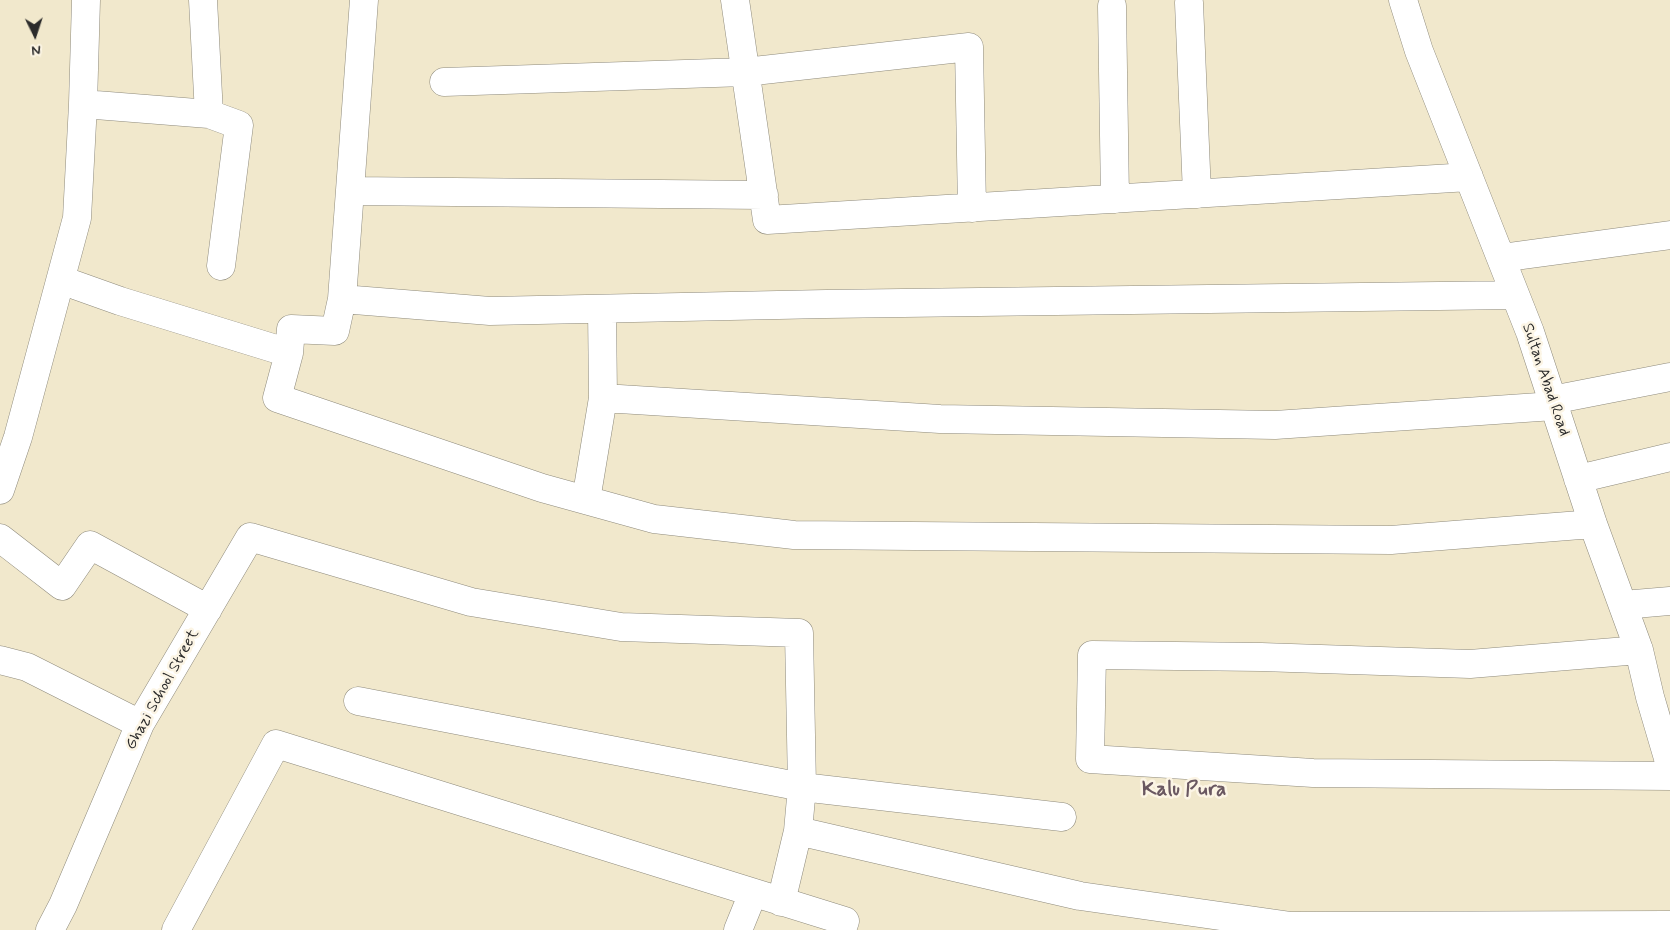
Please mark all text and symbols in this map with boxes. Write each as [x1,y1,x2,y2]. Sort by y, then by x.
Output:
north arrow [10,10,60,60]
text: N [31,41,41,59]
street label: Sultan Abad Road [1517,321,1573,439]
street label: Ghazi School Street [122,626,204,754]
district label: Kalu Pura [1142,778,1226,804]

